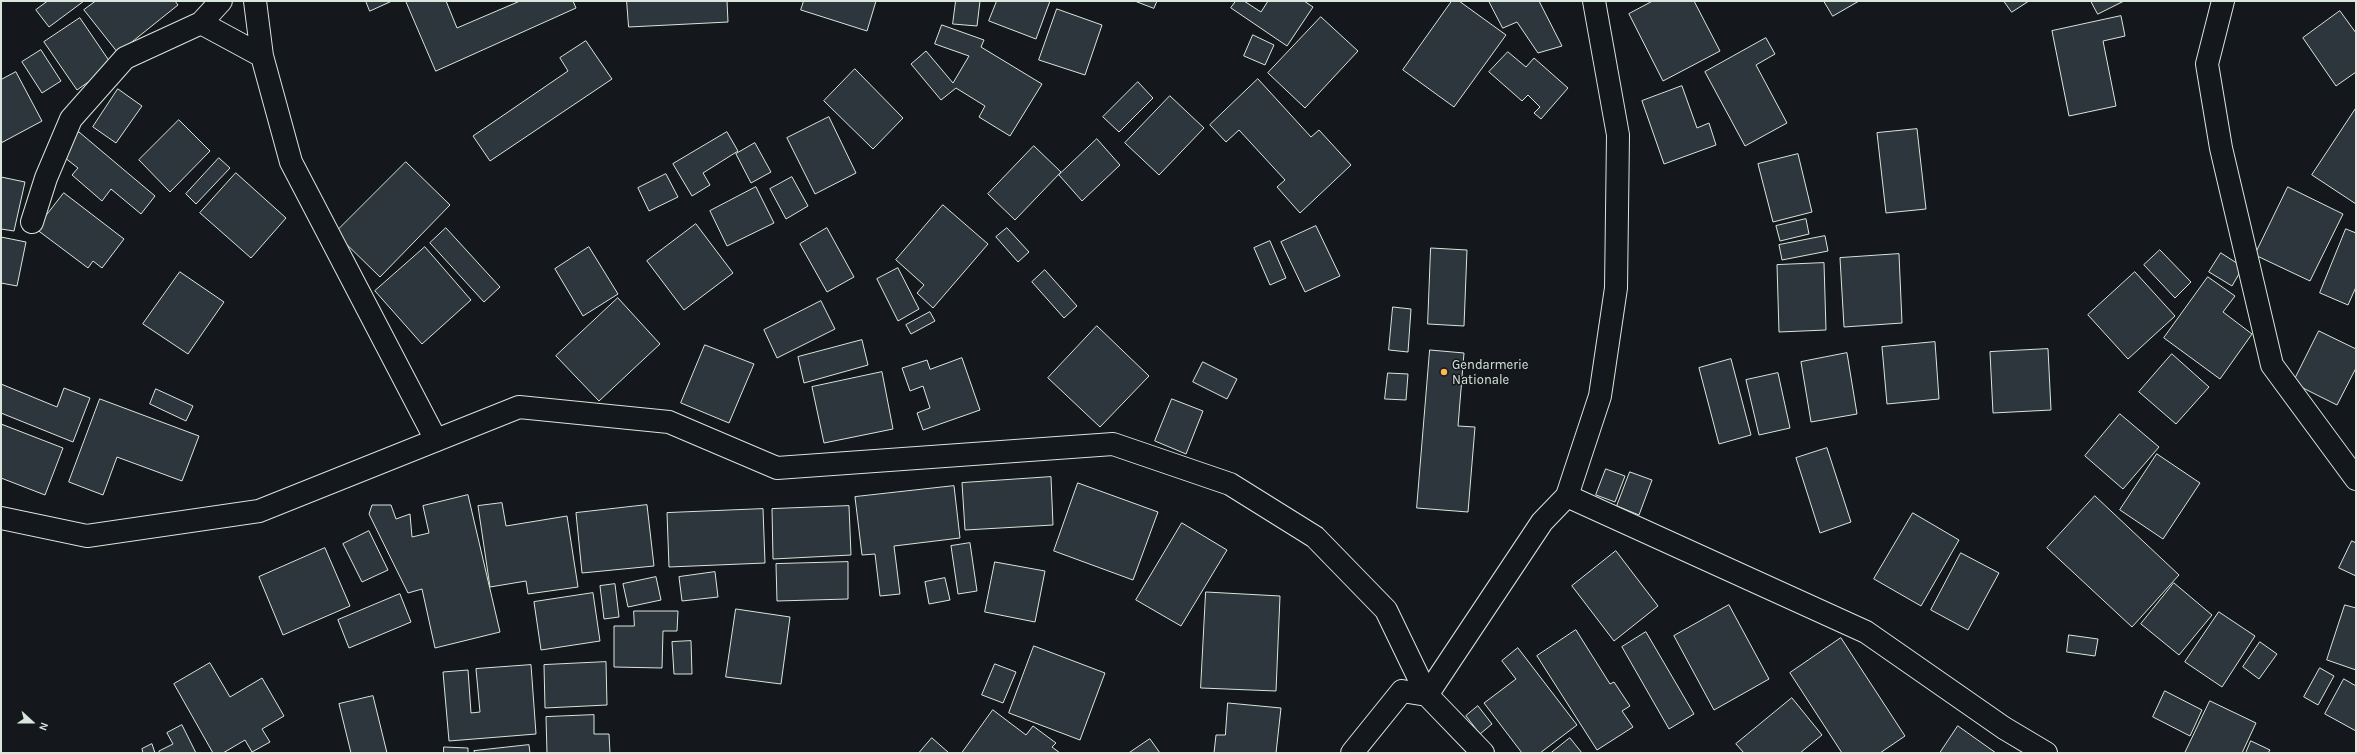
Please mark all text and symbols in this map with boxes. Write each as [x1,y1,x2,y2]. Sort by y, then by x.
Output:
place label: Gendarmerie Nationale [1452,357,1529,388]
marker: Gendarmerie Nationale [1439,367,1449,377]
north arrow [12,702,52,742]
text: N [36,720,51,732]

